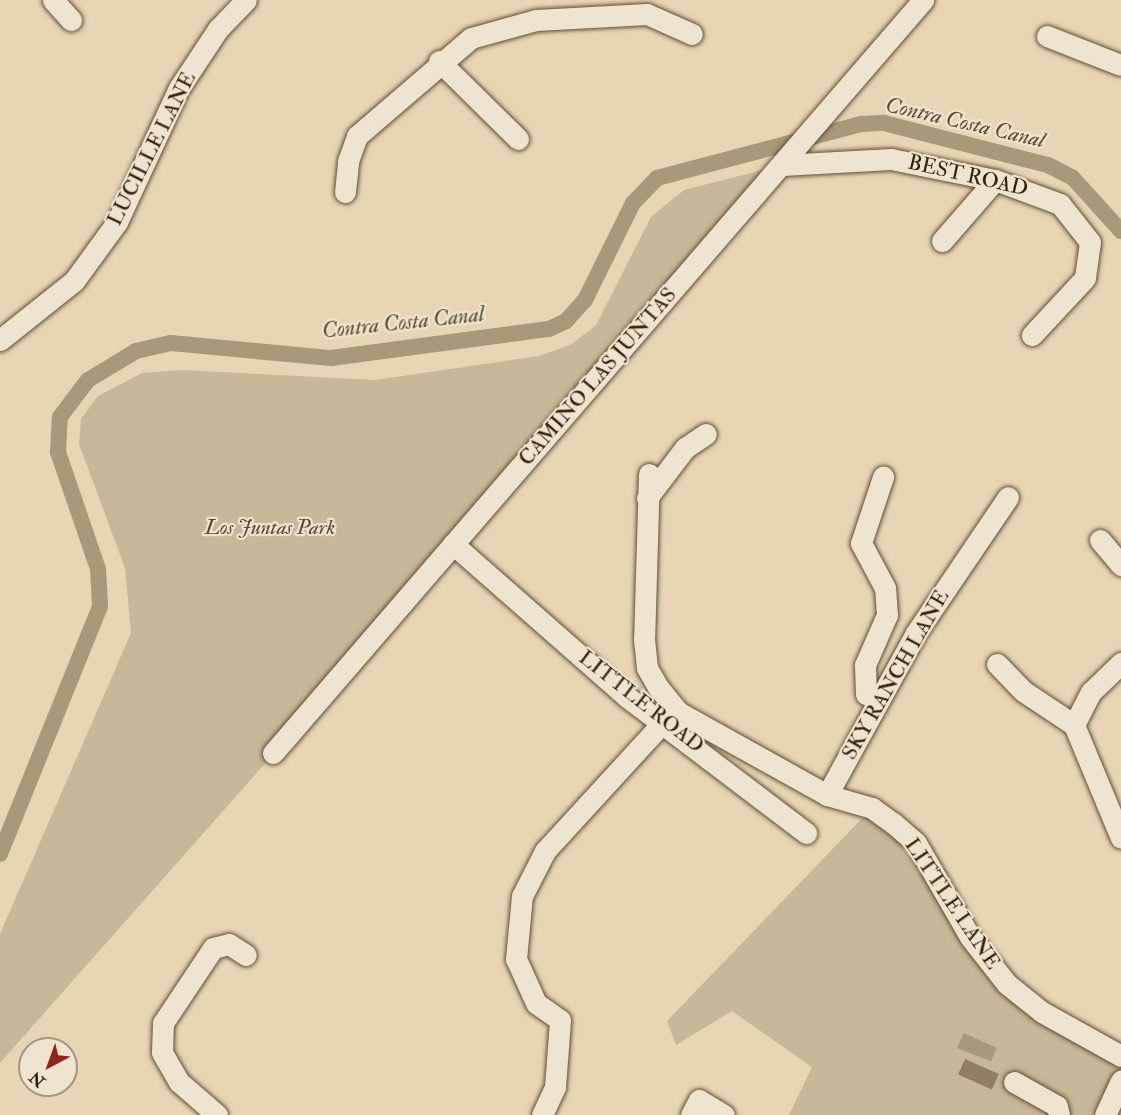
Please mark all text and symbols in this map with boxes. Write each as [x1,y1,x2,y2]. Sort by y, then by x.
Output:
street label: LUCILLE LANE [102,68,202,230]
water label: Contra Costa Canal [883,92,1047,154]
street label: BEST ROAD [906,150,1030,202]
street label: CAMINO LAS JUNTAS [514,283,682,471]
water label: Contra Costa Canal [321,301,485,345]
park label: Los Juntas Park [205,515,335,541]
street label: SKY RANCH LANE [837,586,955,764]
street label: LITTLE ROAD [573,645,709,759]
street label: LITTLE LANE [899,834,1005,974]
north arrow [18,1037,78,1097]
text: N [26,1067,49,1091]

